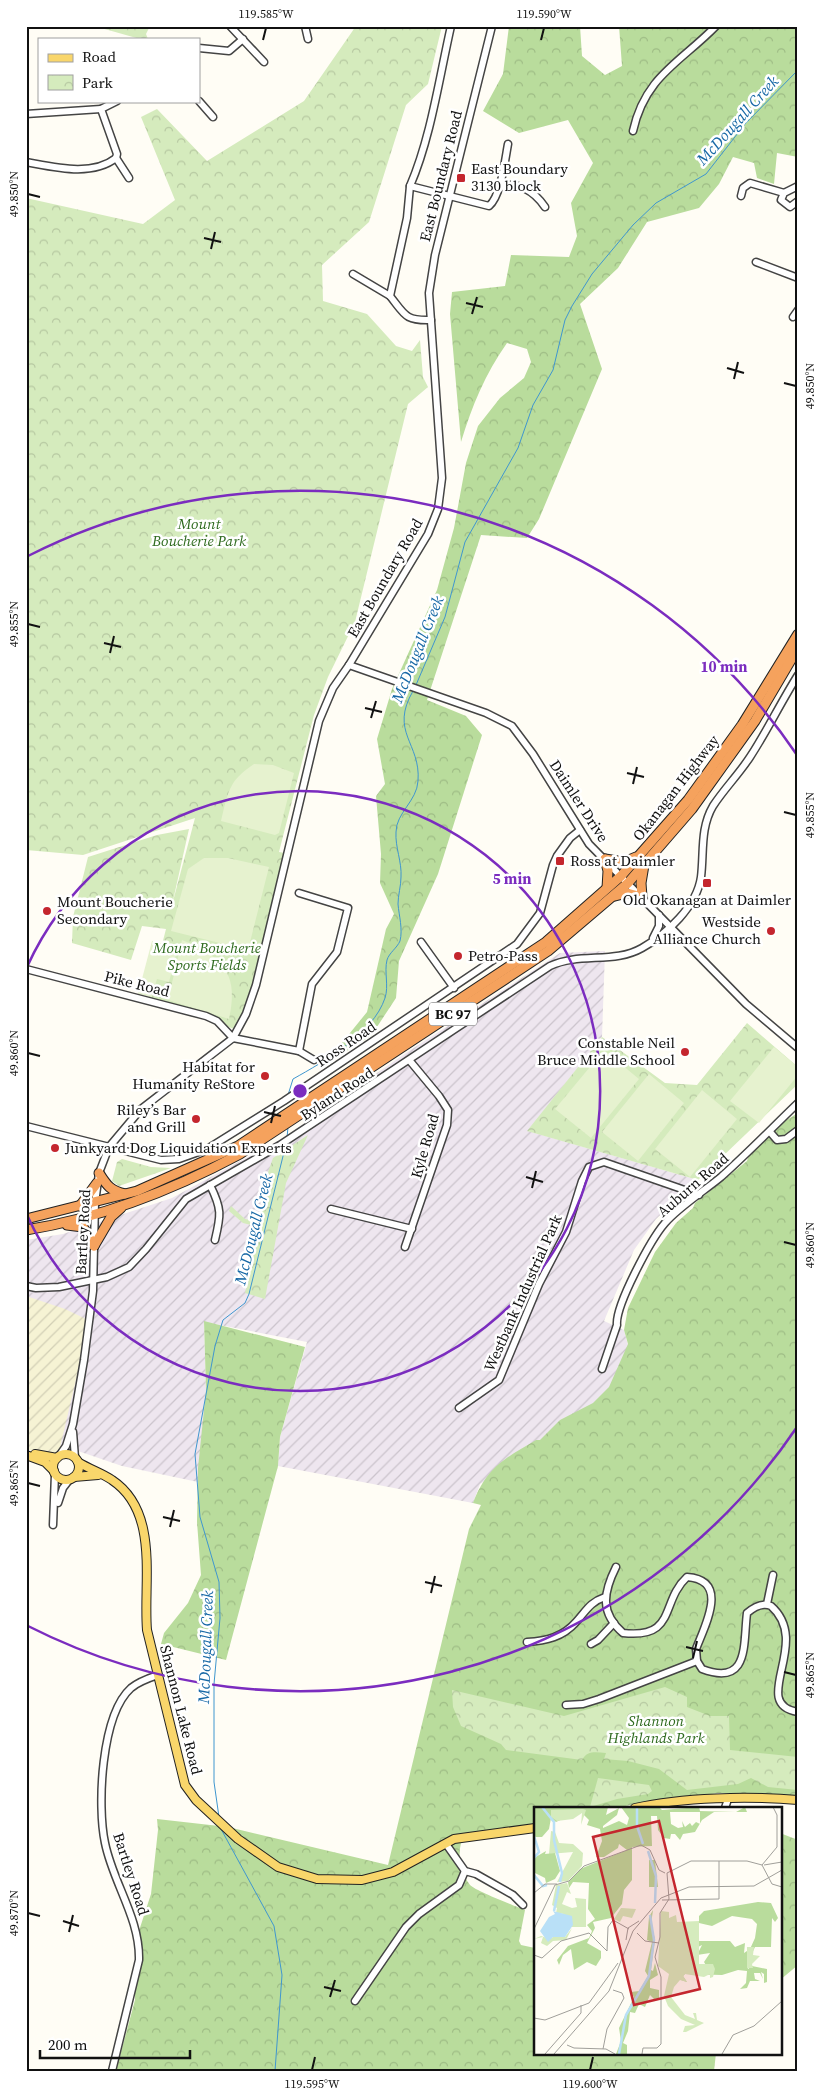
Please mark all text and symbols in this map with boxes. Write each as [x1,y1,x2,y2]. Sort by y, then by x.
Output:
text: 119.585°W [238,6,294,22]
text: 119.590°W [516,6,572,22]
legend [38,38,200,102]
text: Road [82,46,116,67]
water label: McDougall Creek [690,70,783,170]
text: Park [82,72,114,93]
street label: East Boundary Road [414,108,467,244]
place label: East Boundary 3130 block [471,158,568,196]
text: 49.850°N [6,171,22,217]
marker: East Boundary 3130 block [455,172,467,184]
text: 49.850°N [802,363,818,409]
park label: Mount Boucherie Park [151,513,247,551]
street label: East Boundary Road [342,514,428,641]
water label: McDougall Creek [385,592,449,707]
text: 49.855°N [6,601,22,647]
text: 10 min [700,656,748,677]
street label: Okanagan Highway [627,730,724,845]
street label: Daimler Drive [545,755,614,846]
text: 49.855°N [802,792,818,838]
place label: Ross at Daimler [570,850,676,871]
marker: Ross at Daimler [554,855,566,867]
text: 5 min [493,868,531,889]
marker: Old Okanagan at Daimler [701,877,713,889]
place label: Old Okanagan at Daimler [623,889,792,910]
place label: Mount Boucherie Secondary [57,891,173,929]
marker: Mount Boucherie Secondary [41,905,53,917]
place label: Westside Alliance Church [653,911,761,949]
marker: Westside Alliance Church [765,925,777,937]
park label: Mount Boucherie Sports Fields [152,937,261,975]
place label: Petro-Pass [468,945,538,966]
marker: Petro-Pass [452,950,464,962]
street label: Pike Road [102,965,172,1002]
road number: BC 97 [429,1002,477,1026]
street label: Ross Road [312,1015,380,1071]
text: 49.860°N [6,1030,22,1076]
place label: Constable Neil Bruce Middle School [537,1032,676,1070]
marker: Constable Neil Bruce Middle School [679,1046,691,1058]
place label: Habitat for Humanity ReStore [132,1056,256,1094]
street label: Byland Road [296,1062,378,1125]
marker: Habitat for Humanity ReStore [259,1070,271,1082]
centre of rings [291,1082,309,1100]
place label: Riley’s Bar and Grill [116,1099,187,1137]
street label: Kyle Road [405,1111,444,1181]
marker: Riley’s Bar and Grill [190,1113,202,1125]
place label: Junkyard Dog Liquidation Experts [64,1137,292,1158]
marker: Junkyard Dog Liquidation Experts [49,1142,61,1154]
street label: Auburn Road [652,1147,733,1222]
water label: McDougall Creek [228,1171,277,1288]
street label: Bartley Road [70,1188,95,1275]
street label: Westbank Industrial Park [478,1210,567,1375]
text: 49.860°N [802,1222,818,1268]
text: 49.865°N [6,1460,22,1506]
water label: McDougall Creek [192,1590,218,1705]
street label: Shannon Lake Road [155,1643,208,1777]
text: 49.865°N [802,1652,818,1698]
park label: Shannon Highlands Park [606,1710,705,1748]
inset map [534,1807,782,2054]
street label: Bartley Road [108,1830,155,1918]
text: 49.870°N [6,1890,22,1936]
scale bar [40,2027,190,2059]
text: 200 m [48,2034,88,2055]
text: 119.595°W [284,2076,340,2092]
text: 119.600°W [562,2076,618,2092]

